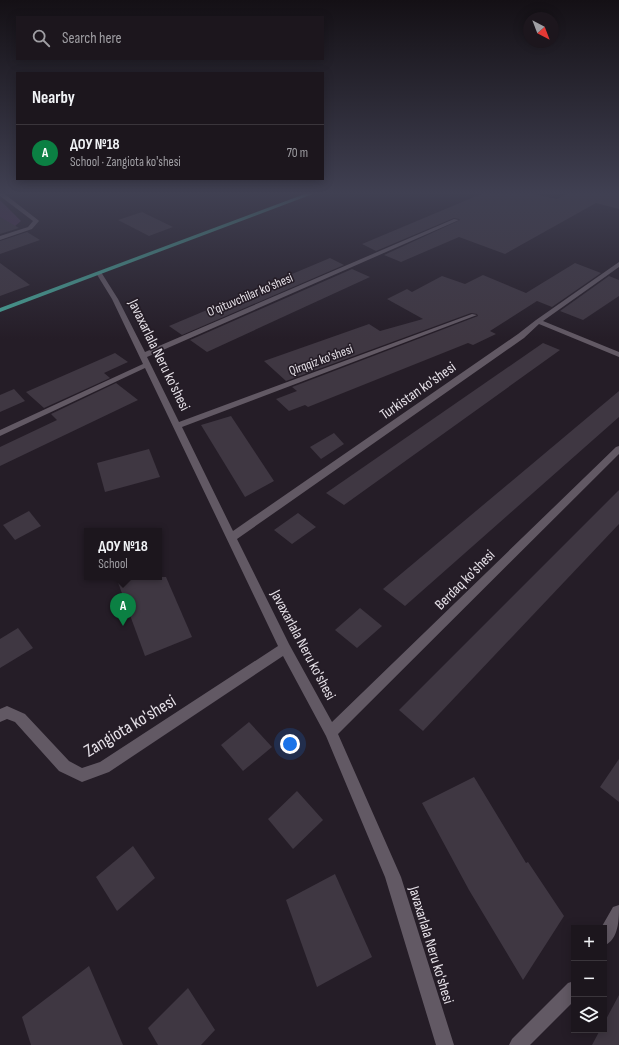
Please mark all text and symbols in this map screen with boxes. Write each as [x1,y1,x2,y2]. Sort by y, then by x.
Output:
north arrow [523,12,559,48]
search box [16,16,324,60]
icon: search [30,27,52,49]
text: Search here [62,29,122,48]
text: Nearby [32,88,75,108]
text: ДОУ №18 [70,135,120,154]
text: A [42,145,48,161]
text: 70 m [287,145,308,161]
text: School · Zangiota ko'shesi [70,154,181,170]
street label: O'qituvchilar ko'shesi [205,270,295,320]
street label: Javaxarlala Neru ko'shesi [123,295,194,414]
street label: Qirqqiz ko'shesi [287,341,355,379]
street label: Turkistan ko'shesi [376,358,460,424]
popup [84,528,162,580]
text: ДОУ №18 [98,537,148,556]
street label: Berdaq ko'shesi [431,546,499,614]
text: School [98,556,128,572]
street label: Javaxarlala Neru ko'shesi [266,586,340,703]
pin: A [110,593,136,626]
street label: Zangiota ko'shesi [80,690,180,762]
your location [280,734,300,754]
street label: Javaxarlala Neru ko'shesi [404,883,458,1006]
map controls [571,925,607,1033]
button: + [571,925,607,961]
button: − [571,961,607,997]
button: layers [571,997,607,1033]

